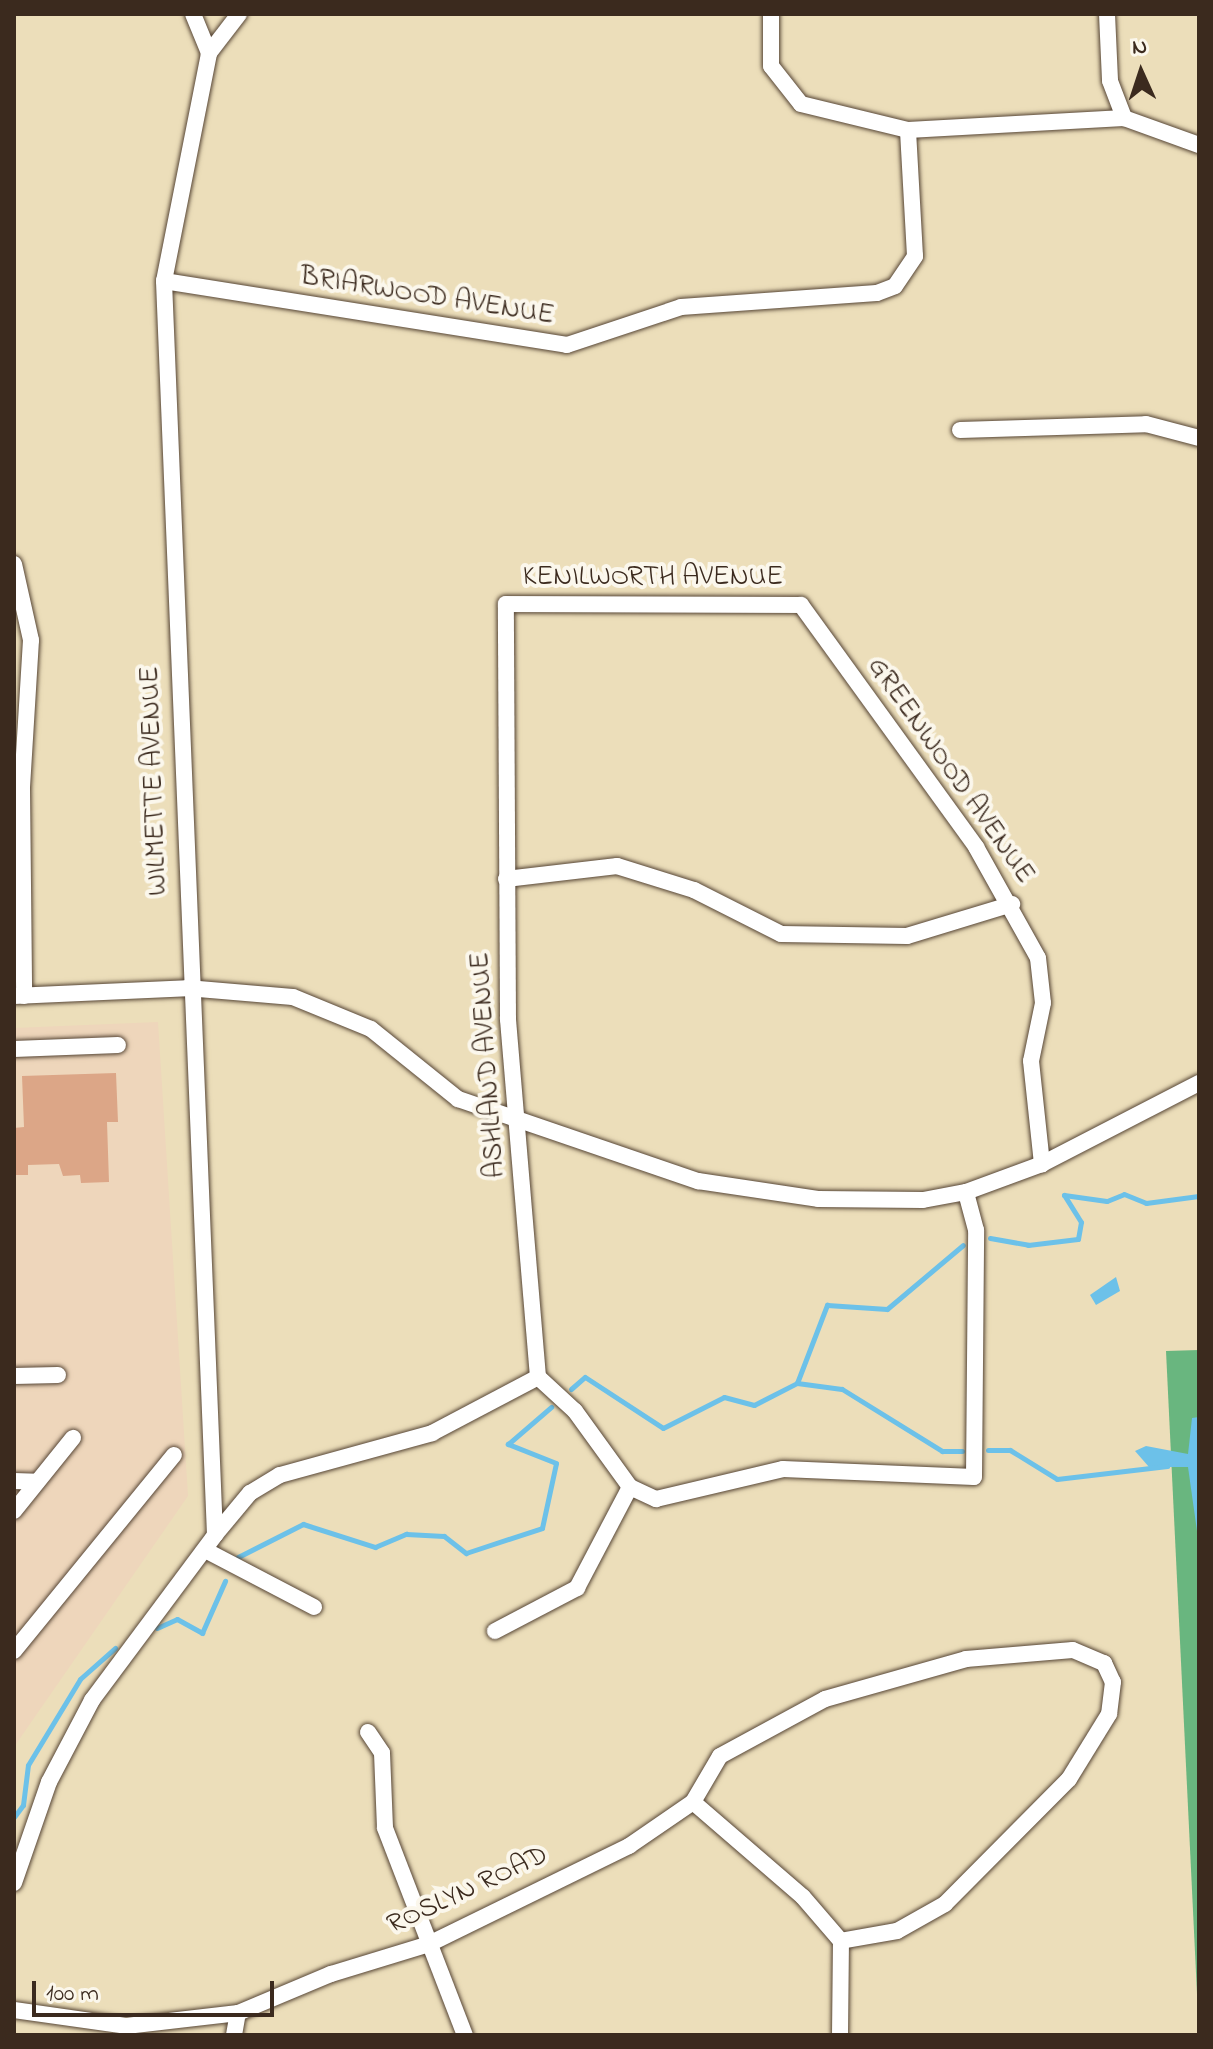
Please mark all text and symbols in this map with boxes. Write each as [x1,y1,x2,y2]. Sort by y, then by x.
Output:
north arrow [1101,32,1181,112]
text: N [1131,32,1148,64]
street label: BRIARWOOD AVENUE [298,260,556,334]
street label: KENILWORTH AVENUE [523,561,783,595]
street label: GREENWOOD AVENUE [859,651,1041,891]
street label: WILMETTE AVENUE [134,666,176,896]
street label: ASHLAND AVENUE [464,951,514,1179]
street label: ROSLYN ROAD [382,1839,554,1943]
scale bar [36,1965,278,2015]
text: 100 m [46,1977,99,2012]

